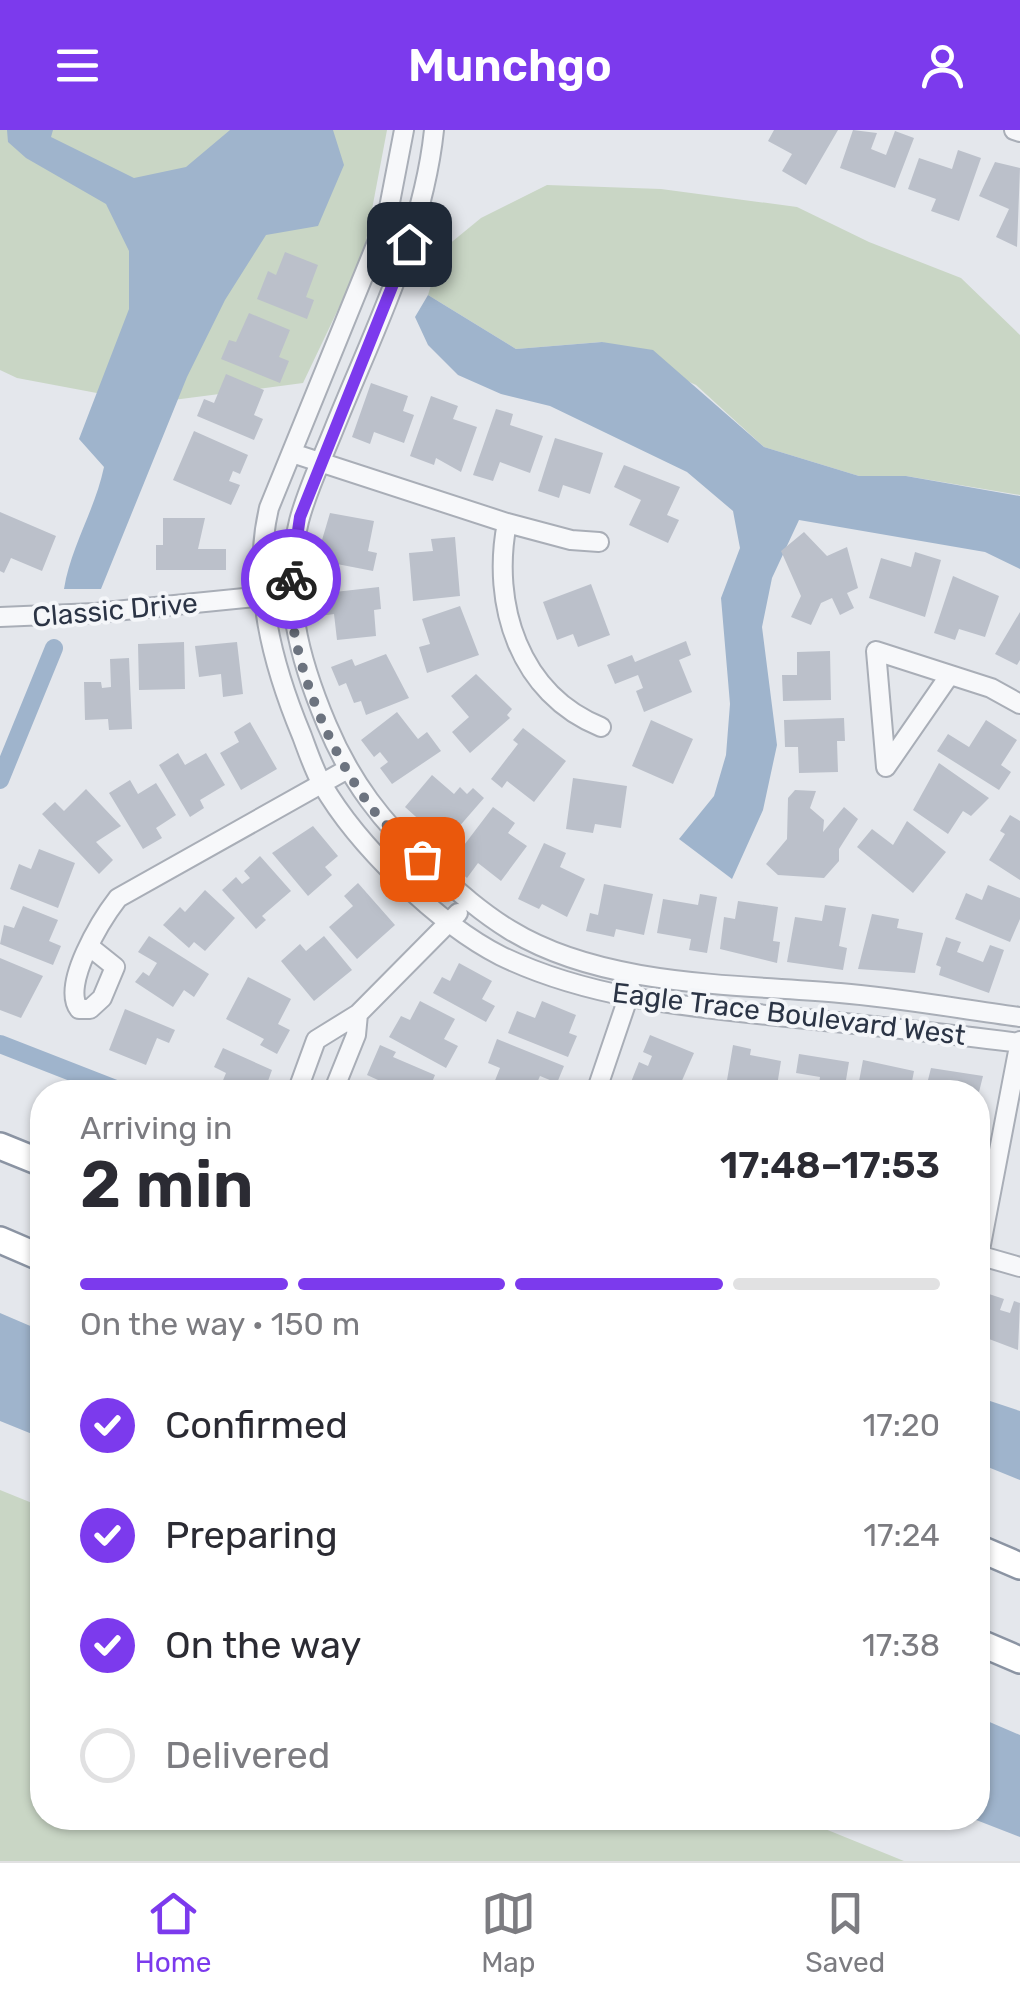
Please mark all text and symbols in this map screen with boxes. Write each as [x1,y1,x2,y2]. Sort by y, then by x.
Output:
icon: menu [50,38,105,93]
icon: person [915,38,970,93]
text: Munchgo [408,39,612,92]
pin [367,202,452,287]
icon: home [382,217,437,272]
courier [241,529,341,629]
icon: bike [264,552,319,607]
street label: Classic Drive [31,586,199,634]
pin [380,817,465,902]
icon: bag [395,832,450,887]
street label: Eagle Trace Boulevard West [610,976,968,1052]
text: Arriving in [80,1109,232,1147]
text: 17:48–17:53 [720,1142,940,1188]
text: 2 min [80,1146,254,1223]
text: On the way · 150 m [80,1305,360,1343]
icon: check [80,1398,135,1453]
text: Confirmed [165,1402,348,1448]
text: 17:20 [863,1406,940,1444]
icon: check [80,1508,135,1563]
text: Preparing [165,1512,338,1558]
text: 17:24 [863,1516,940,1554]
icon: check [80,1618,135,1673]
text: On the way [165,1622,361,1668]
text: 17:38 [862,1626,940,1664]
text: Delivered [165,1732,330,1778]
tab: Home [135,1886,211,1979]
tab: Map [481,1886,536,1979]
tab: Saved [805,1886,885,1979]

